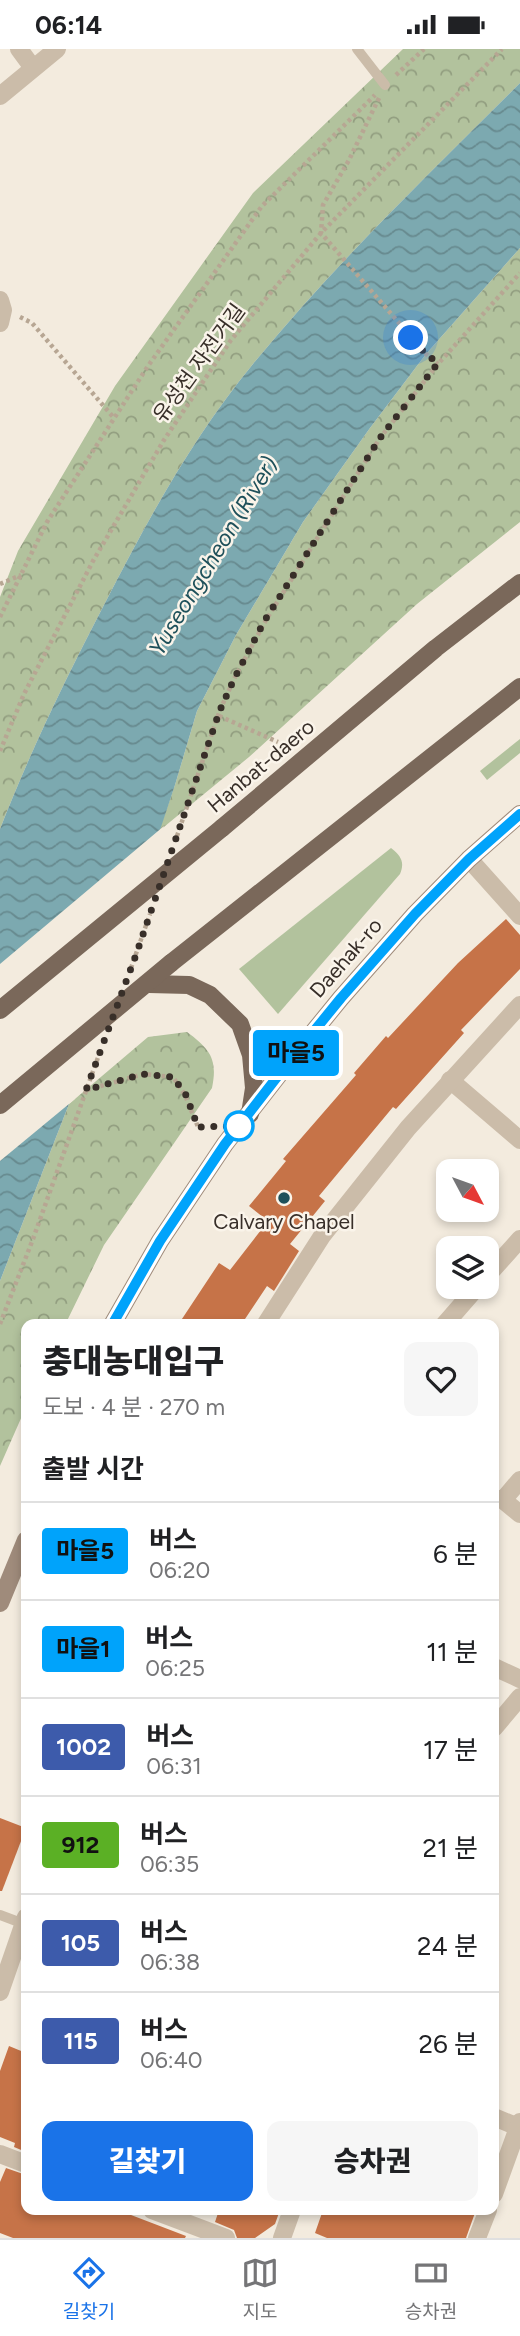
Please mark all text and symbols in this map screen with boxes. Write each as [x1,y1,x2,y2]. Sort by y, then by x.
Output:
text: 06:14 [35,9,102,41]
street label: 유성천 자전거길 [147,299,250,427]
your location [393,320,428,355]
water label: Yuseongcheon (River) [143,451,283,661]
street label: Hanbat-daero [202,714,319,818]
street label: Daehak-ro [304,913,387,1003]
line badge: 마을5 [256,1030,336,1076]
text: 마을5 [267,1038,325,1067]
unlabelled marker [224,1111,254,1141]
north arrow [436,1159,499,1221]
map controls [436,1159,499,1299]
marker: Calvary Chapel [276,1190,292,1206]
place label: Calvary Chapel [213,1209,355,1234]
button: layers [436,1236,499,1299]
text: 충대농대입구 [42,1342,224,1381]
button: heart [404,1342,478,1416]
text: 도보 · 4 분 · 270 m [42,1393,225,1421]
text: 출발 시간 [42,1453,144,1485]
text: 버스 [149,1524,197,1556]
text: 마을5 [56,1536,114,1565]
text: 6 분 [433,1538,478,1570]
text: 06:20 [149,1556,210,1584]
text: 버스 [145,1622,193,1654]
text: 마을1 [56,1634,110,1663]
text: 11 분 [426,1636,478,1668]
text: 06:25 [145,1654,205,1682]
text: 버스 [146,1720,194,1752]
text: 1002 [56,1732,111,1761]
text: 17 분 [423,1734,478,1766]
text: 06:31 [146,1752,202,1780]
text: 버스 [140,1818,188,1850]
text: 912 [62,1830,99,1859]
text: 21 분 [422,1832,478,1864]
text: 06:35 [140,1850,199,1878]
text: 버스 [140,1916,188,1948]
text: 105 [61,1928,100,1957]
text: 24 분 [417,1930,478,1962]
text: 06:38 [140,1948,200,1976]
text: 버스 [140,2014,188,2046]
text: 115 [63,2026,98,2055]
text: 26 분 [418,2028,478,2060]
text: 06:40 [140,2046,203,2074]
button: 길찾기 [42,2121,253,2201]
button: 승차권 [267,2121,478,2201]
tab: 길찾기 [63,2254,115,2323]
tab: 지도 [241,2254,279,2323]
tab: 승차권 [405,2254,457,2323]

